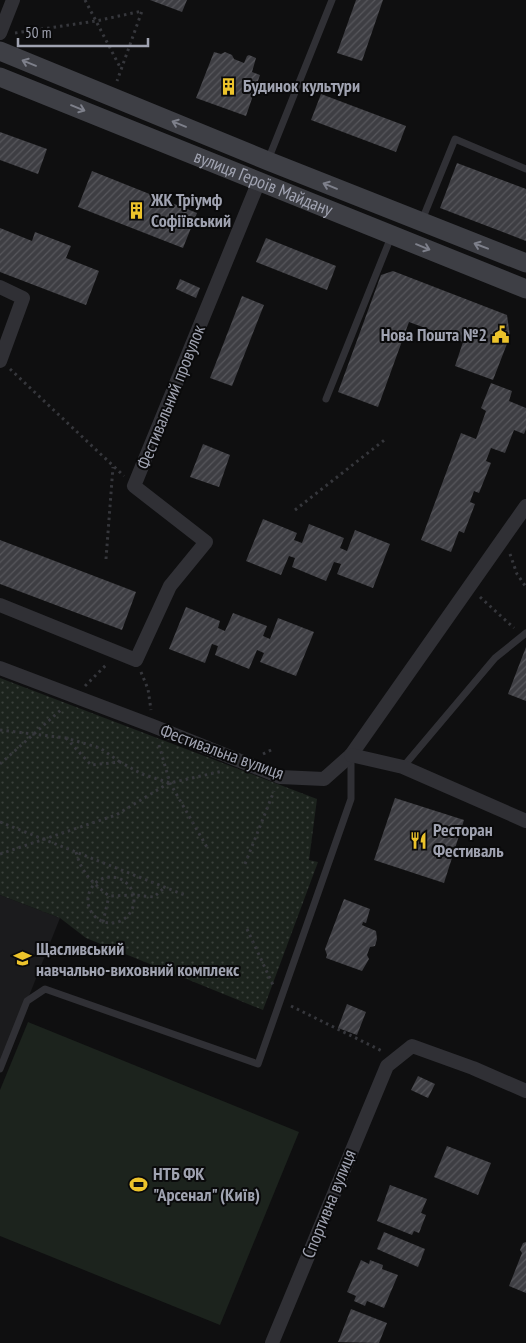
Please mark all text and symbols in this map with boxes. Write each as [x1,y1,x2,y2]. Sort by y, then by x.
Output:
scale bar [18,15,148,47]
text: 50 m [25,23,51,42]
one-way arrow [22,57,37,67]
place label: Будинок культури [243,74,360,97]
building icon: Будинок культури [219,76,239,96]
one-way arrow [70,104,85,113]
one-way arrow [172,119,187,129]
street label: вулиця Героїв Майдану [191,145,336,221]
one-way arrow [322,180,337,189]
place label: ЖК Тріумф Софіївський [150,188,231,232]
building icon: ЖК Тріумф Софіївський [127,200,147,220]
one-way arrow [473,240,488,249]
one-way arrow [415,243,430,253]
street label: Фестивальний провулок [131,321,210,472]
place label: Нова Пошта №2 [381,323,487,346]
public building icon: Нова Пошта №2 [491,325,511,345]
street label: Фестивальна вулиця [157,719,287,785]
place label: Ресторан Фестиваль [433,818,504,862]
restaurant icon: Ресторан Фестиваль [409,830,429,850]
place label: Щасливський навчально-виховний комплекс [36,937,240,981]
school or university icon: Щасливський навчально-виховний комплекс [12,949,32,969]
street label: Спортивна вулиця [296,1146,361,1261]
place label: НТБ ФК "Арсенал" (Київ) [153,1162,260,1206]
sports icon: НТБ ФК "Арсенал" (Київ) [129,1174,149,1194]

